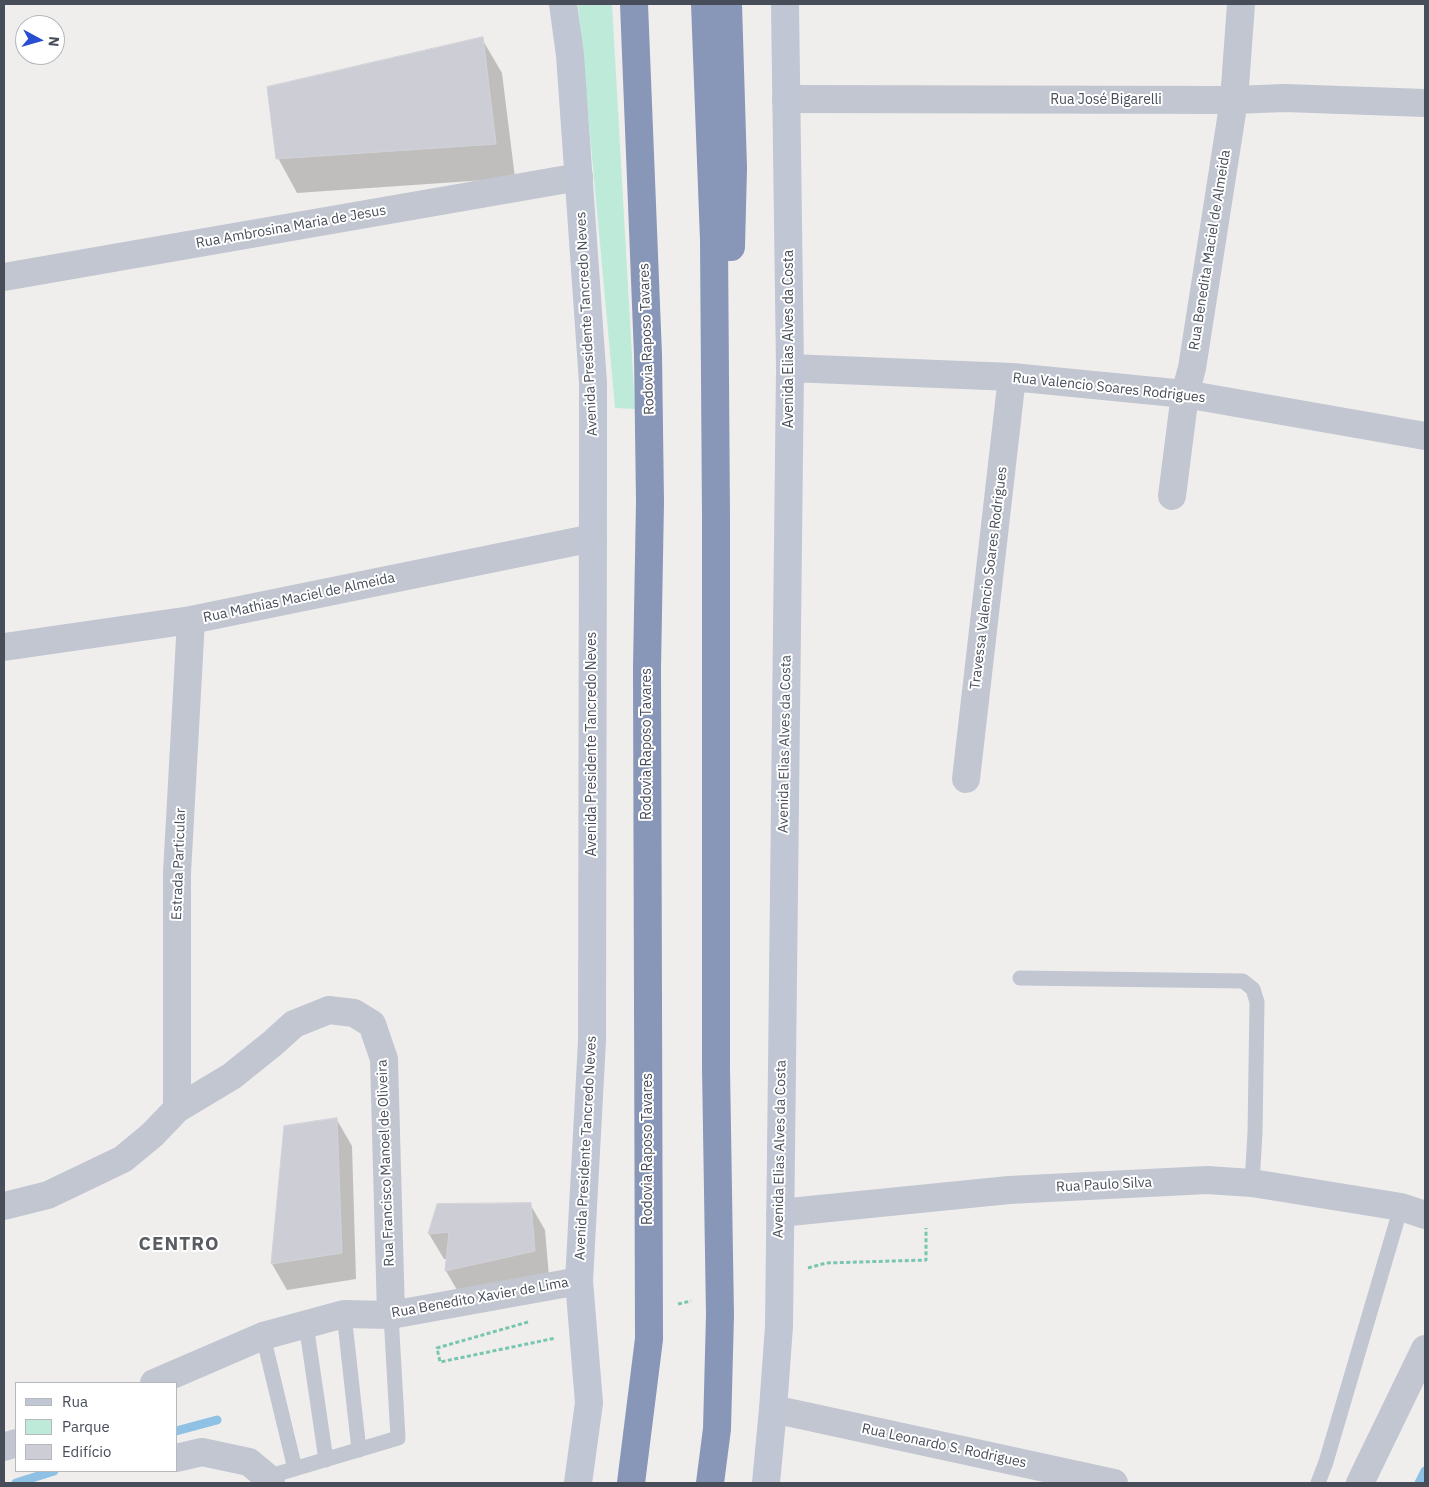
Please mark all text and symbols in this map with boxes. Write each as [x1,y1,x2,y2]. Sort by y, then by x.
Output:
north arrow [15,15,65,65]
text: N [44,35,63,47]
street label: Rua José Bigarelli [1050,92,1162,108]
street label: Rua Benedita Maciel de Almeida [1186,149,1234,351]
street label: Rua Ambrosina Maria de Jesus [195,202,387,252]
street label: Avenida Presidente Tancredo Neves [573,211,601,437]
street label: Avenida Elias Alves da Costa [781,250,797,428]
street label: Rodovia Raposo Tavares [636,263,658,415]
street label: Rua Valencio Soares Rodrigues [1012,370,1206,406]
street label: Travessa Valencio Soares Rodrigues [967,465,1011,691]
street label: Rua Mathias Maciel de Almeida [202,569,396,627]
street label: Avenida Presidente Tancredo Neves [584,632,600,856]
street label: Avenida Elias Alves da Costa [775,655,795,833]
street label: Rodovia Raposo Tavares [639,668,655,820]
street label: Estrada Particular [169,808,189,920]
street label: Avenida Presidente Tancredo Neves [572,1035,600,1261]
street label: Rua Francisco Manoel de Oliveira [374,1059,398,1267]
street label: Avenida Elias Alves da Costa [770,1060,790,1238]
street label: Rodovia Raposo Tavares [640,1073,656,1225]
street label: Rua Paulo Silva [1056,1174,1152,1196]
district label: CENTRO [138,1234,220,1256]
street label: Rua Benedito Xavier de Lima [390,1274,570,1322]
legend [15,1382,178,1472]
text: Rua [62,1392,88,1411]
text: Parque [62,1417,110,1436]
street label: Rua Leonardo S. Rodrigues [860,1420,1028,1472]
text: Edifício [62,1442,111,1461]

